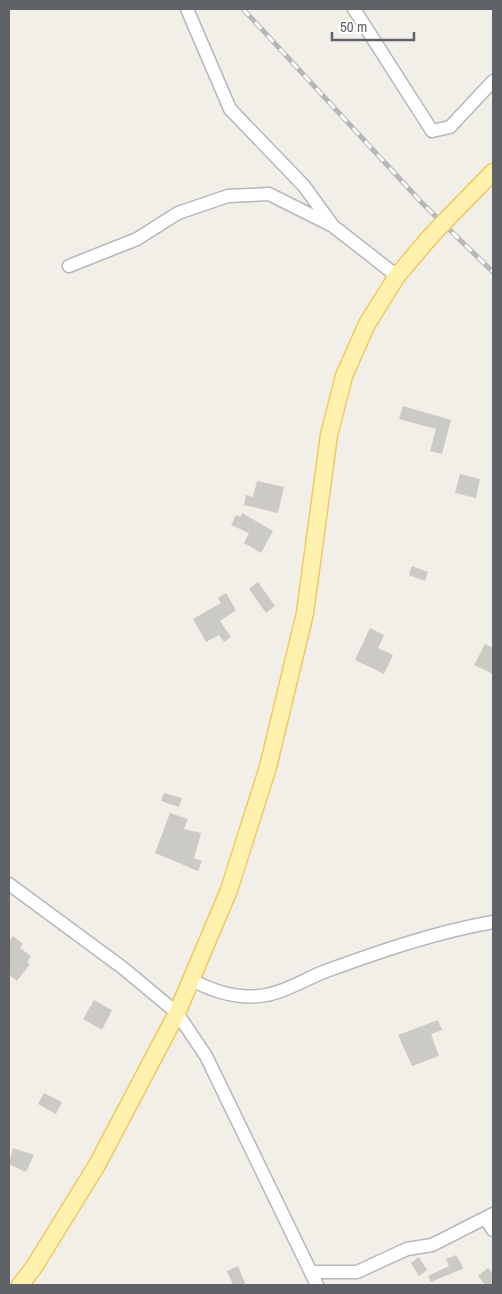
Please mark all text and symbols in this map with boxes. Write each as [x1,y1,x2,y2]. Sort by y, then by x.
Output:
scale bar [332,10,414,42]
text: 50 m [340,16,367,37]

